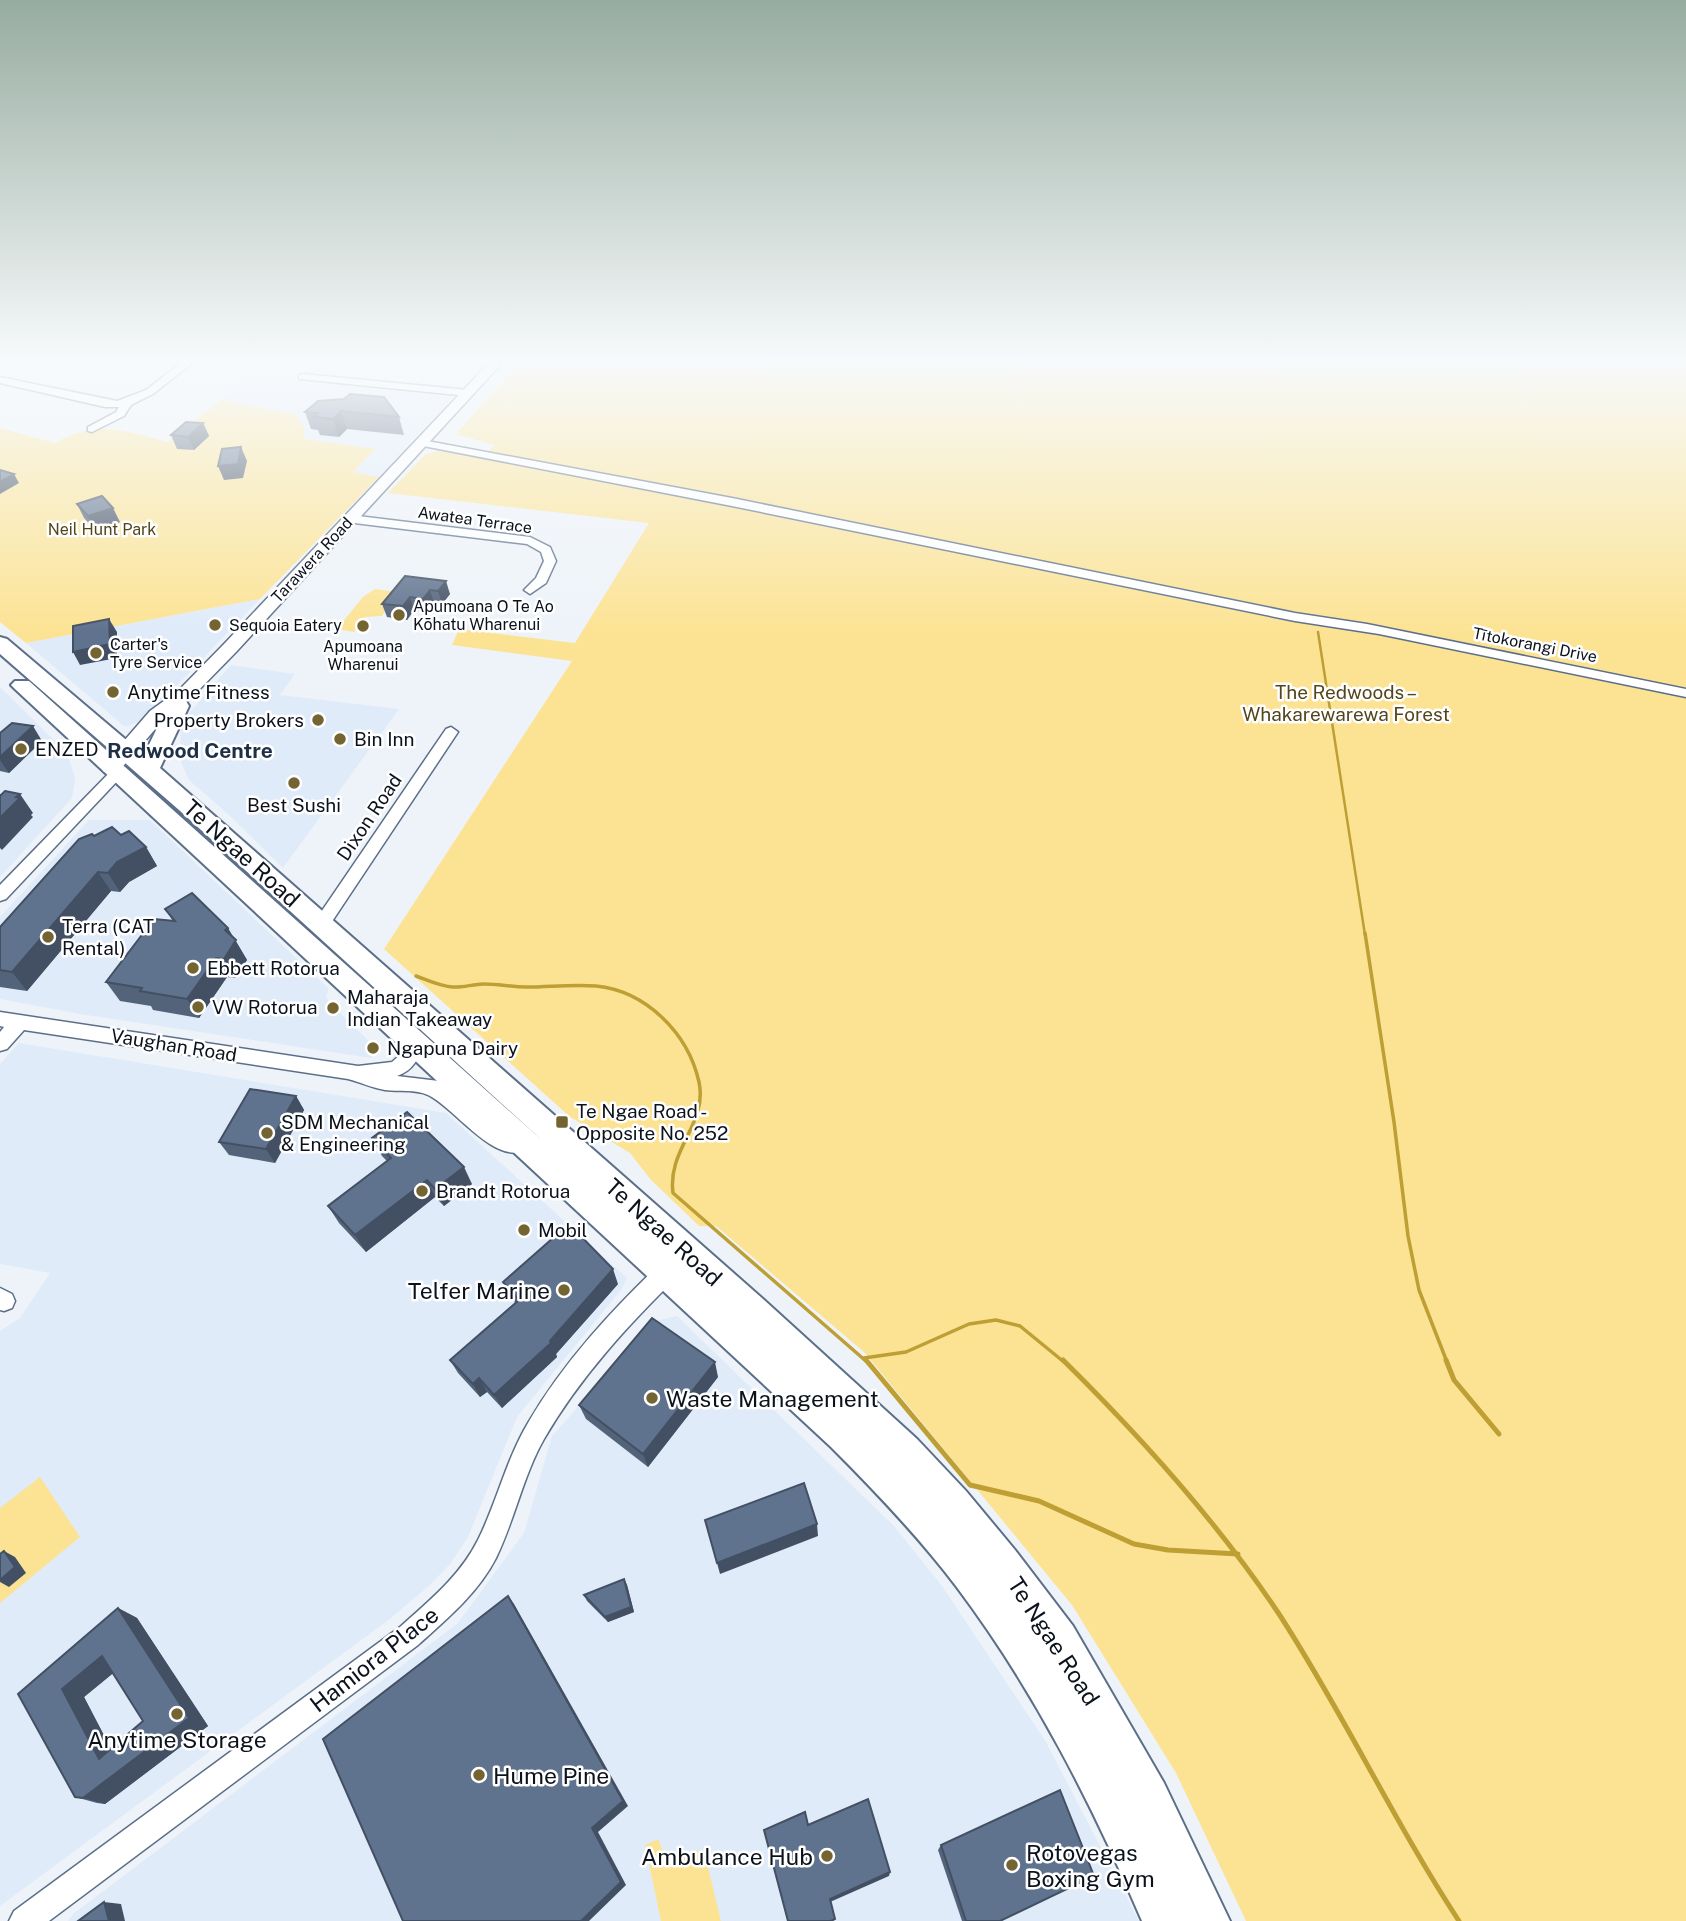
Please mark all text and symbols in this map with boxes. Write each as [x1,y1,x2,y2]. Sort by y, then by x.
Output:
street label: Awatea Terrace [417,503,533,537]
street label: Tarawera Road [268,513,356,607]
park label: Neil Hunt Park [48,520,156,539]
place label: Apumoana O Te Ao Kōhatu Wharenui [413,597,554,634]
marker: Apumoana O Te Ao Kōhatu Wharenui [391,607,407,623]
place label: Sequoia Eatery [229,616,342,635]
marker: Sequoia Eatery [207,617,223,633]
marker: Apumoana Wharenui [355,618,371,634]
street label: Tītokorangi Drive [1471,624,1599,666]
place label: Carter's Tyre Service [110,635,202,672]
place label: Apumoana Wharenui [323,637,403,674]
marker: Carter's Tyre Service [88,645,104,661]
place label: Anytime Fitness [127,681,270,703]
park label: The Redwoods – Whakarewarewa Forest [1242,681,1450,725]
marker: Anytime Fitness [105,684,121,700]
place label: Property Brokers [154,709,304,731]
marker: Property Brokers [310,712,326,728]
place label: Bin Inn [354,728,414,750]
marker: Bin Inn [332,731,348,747]
place label: ENZED [35,738,98,760]
district label: Redwood Centre [107,738,273,763]
marker: ENZED [13,741,29,757]
street label: Dixon Road [332,770,406,864]
marker: Best Sushi [286,775,302,791]
street label: Te Ngae Road [178,794,306,912]
place label: Best Sushi [247,794,341,816]
place label: Terra (CAT Rental) [62,915,154,959]
marker: Terra (CAT Rental) [40,929,56,945]
place label: Ebbett Rotorua [207,957,340,979]
marker: Ebbett Rotorua [185,960,201,976]
place label: Maharaja Indian Takeaway [347,986,492,1030]
place label: VW Rotorua [212,996,317,1018]
marker: VW Rotorua [190,999,206,1015]
marker: Maharaja Indian Takeaway [325,1000,341,1016]
street label: Vaughan Road [109,1024,239,1066]
place label: Ngapuna Dairy [387,1037,518,1059]
marker: Ngapuna Dairy [365,1040,381,1056]
place label: Te Ngae Road - Opposite No. 252 [576,1100,728,1144]
place label: SDM Mechanical & Engineering [281,1111,430,1155]
marker: Te Ngae Road - Opposite No. 252 [554,1114,570,1130]
marker: SDM Mechanical & Engineering [259,1125,275,1141]
street label: Te Ngae Road [600,1173,728,1291]
place label: Brandt Rotorua [436,1180,570,1202]
marker: Brandt Rotorua [414,1183,430,1199]
place label: Mobil [538,1219,587,1241]
marker: Mobil [516,1222,532,1238]
place label: Telfer Marine [408,1277,550,1304]
marker: Telfer Marine [556,1282,572,1298]
place label: Waste Management [666,1385,879,1412]
marker: Waste Management [644,1390,660,1406]
street label: Te Ngae Road [1003,1572,1105,1710]
street label: Hamiora Place [304,1601,444,1717]
marker: Anytime Storage [169,1706,185,1722]
place label: Anytime Storage [87,1726,267,1753]
place label: Hume Pine [493,1762,609,1789]
marker: Hume Pine [471,1767,487,1783]
place label: Rotovegas Boxing Gym [1026,1839,1155,1892]
place label: Ambulance Hub [641,1843,813,1870]
marker: Ambulance Hub [819,1848,835,1864]
marker: Rotovegas Boxing Gym [1004,1857,1020,1873]

